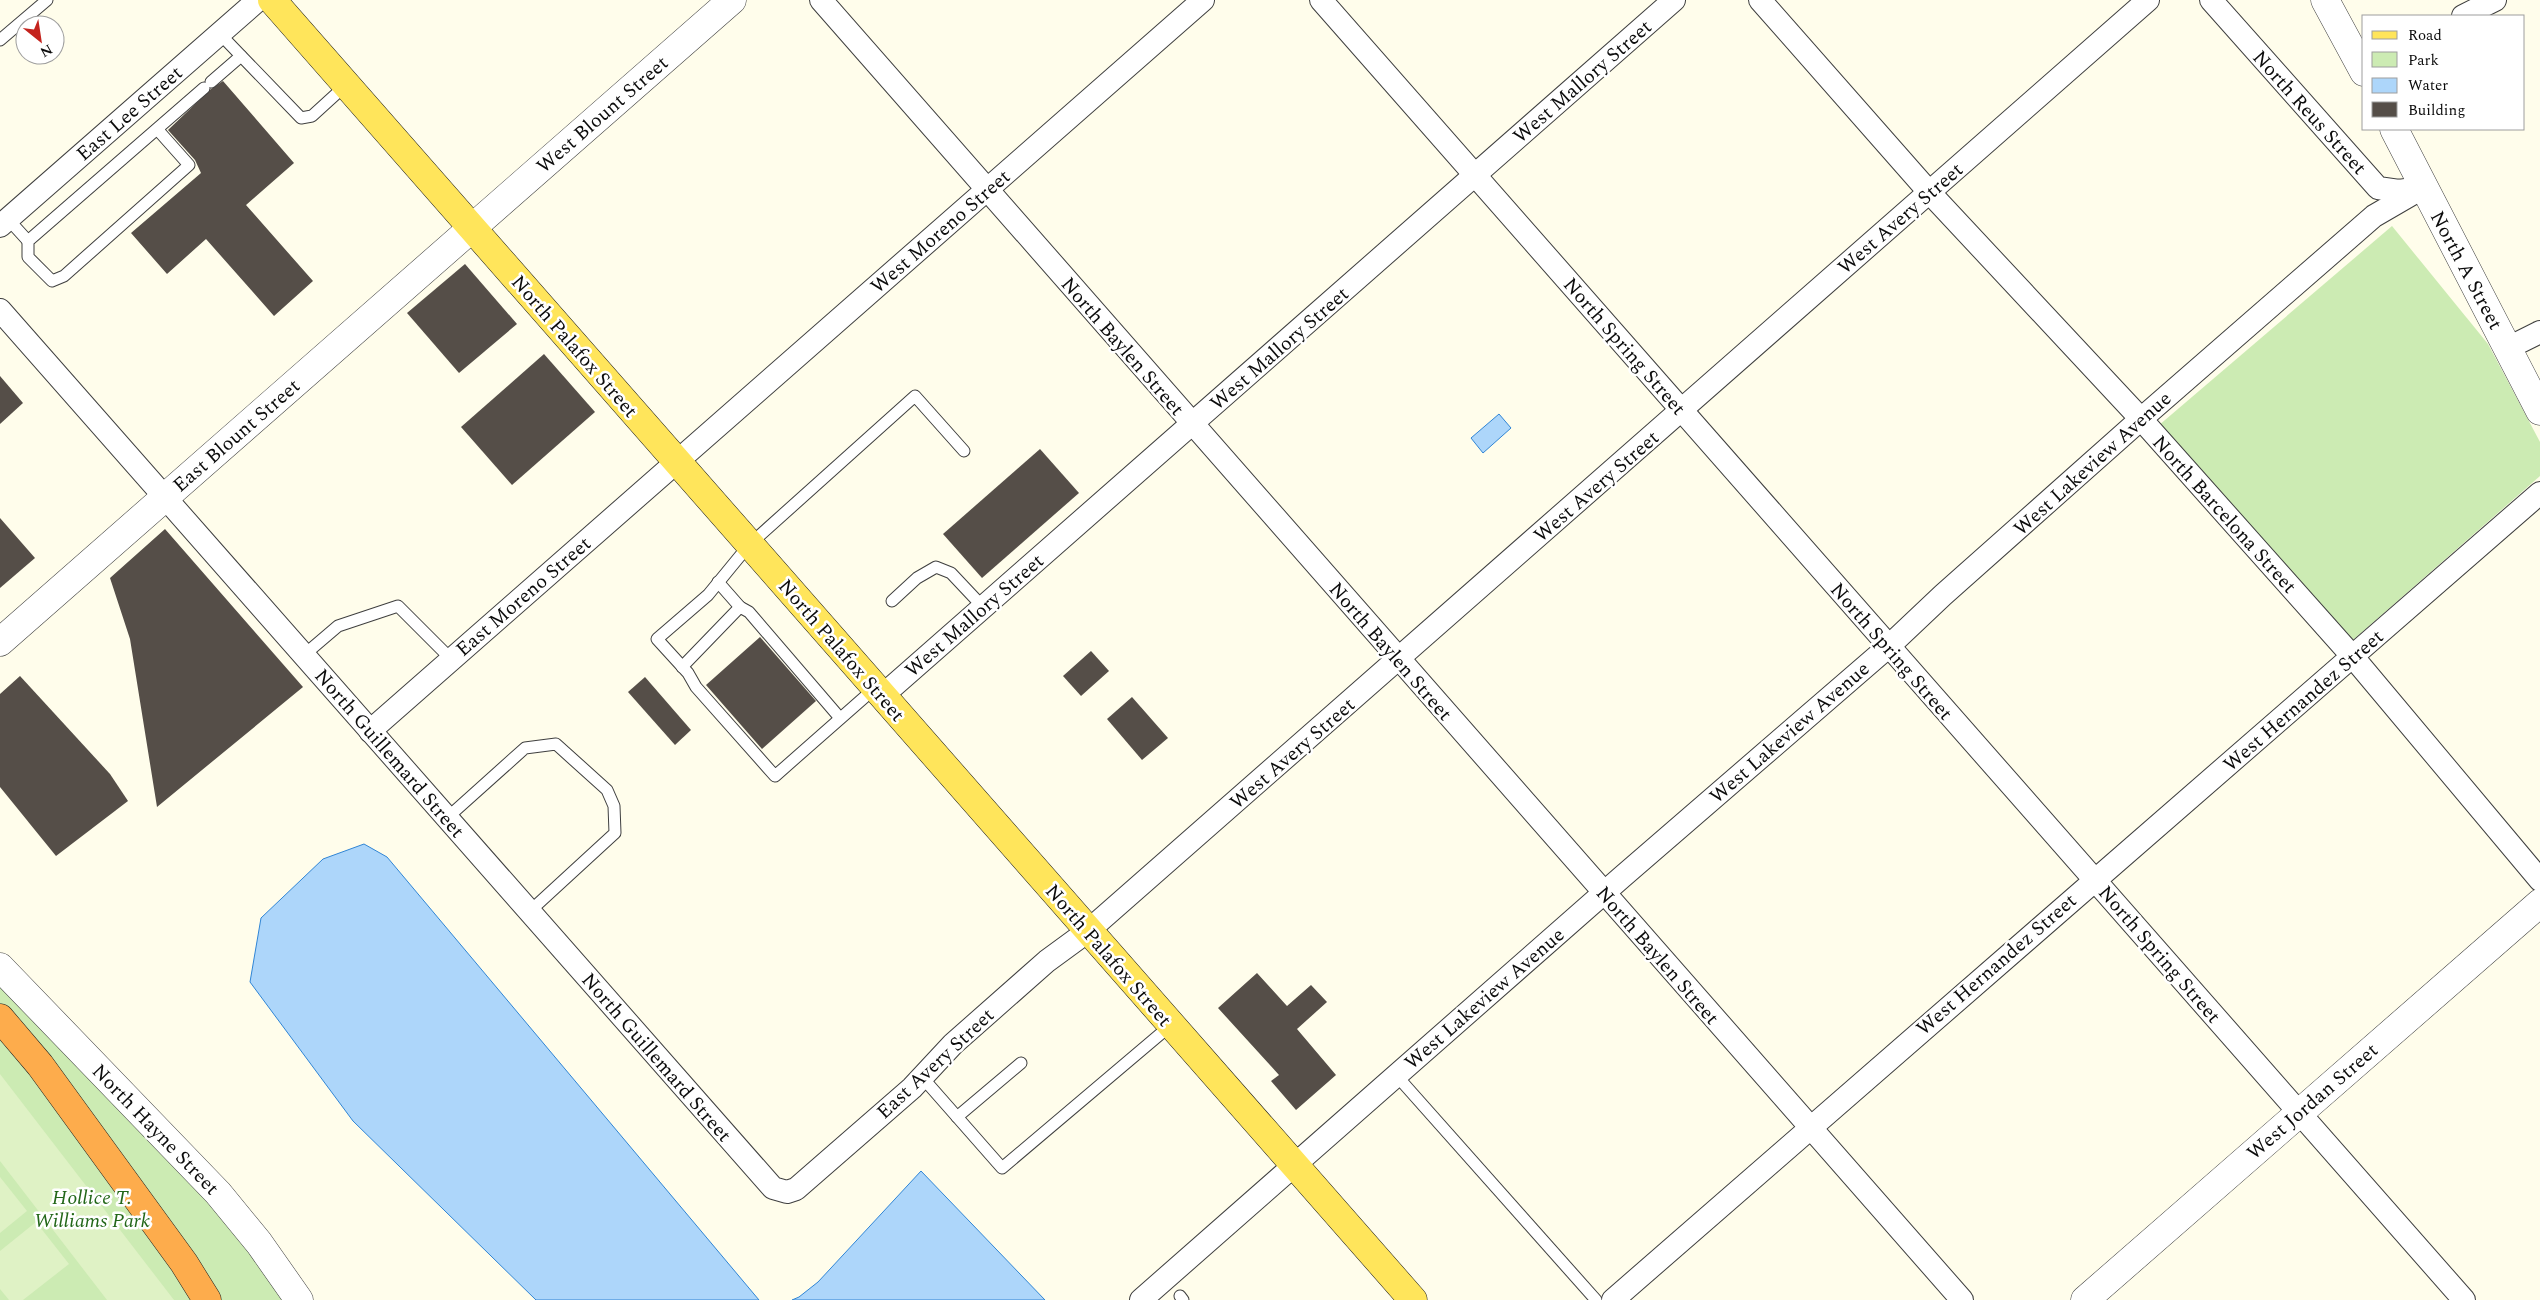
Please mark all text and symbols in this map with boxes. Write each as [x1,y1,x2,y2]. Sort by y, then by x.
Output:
street label: West Mallory Street [1506,13,1659,151]
north arrow [15,15,65,65]
legend [2362,15,2525,130]
text: Road [2408,24,2442,47]
text: N [36,39,56,63]
street label: North Reus Street [2245,44,2373,182]
street label: West Blount Street [530,49,675,181]
text: Park [2408,49,2439,72]
street label: East Lee Street [70,59,190,169]
text: Water [2408,74,2448,97]
text: Building [2408,99,2465,122]
street label: West Avery Street [1831,156,1970,282]
street label: West Moreno Street [864,162,1017,301]
street label: North A Street [2422,206,2510,335]
street label: North Palafox Street [504,269,645,425]
street label: North Baylen Street [1053,271,1191,423]
street label: North Spring Street [1556,271,1693,422]
street label: West Mallory Street [1203,280,1356,418]
street label: East Blount Street [166,372,307,500]
street label: West Lakeview Avenue [2007,384,2178,543]
street label: West Avery Street [1527,424,1666,550]
street label: North Barcelona Street [2145,429,2304,601]
street label: East Moreno Street [449,529,598,664]
street label: West Mallory Street [898,547,1051,685]
street label: North Palafox Street [771,573,912,729]
street label: North Baylen Street [1321,576,1459,728]
street label: North Spring Street [1823,576,1960,727]
street label: West Hernandez Street [2217,622,2391,779]
street label: West Lakeview Avenue [1703,655,1876,811]
street label: North Guillemard Street [307,662,471,845]
street label: West Avery Street [1223,691,1362,817]
street label: North Palafox Street [1038,878,1179,1034]
street label: North Spring Street [2091,879,2228,1030]
street label: North Baylen Street [1588,880,1726,1032]
street label: West Hernandez Street [1910,886,2084,1043]
street label: West Lakeview Avenue [1398,921,1571,1077]
street label: North Guillemard Street [574,966,738,1149]
street label: East Avery Street [870,1001,1001,1126]
street label: West Jordan Street [2240,1036,2385,1167]
street label: North Hayne Street [84,1057,226,1202]
park label: Hollice T. Williams Park [34,1183,151,1236]

